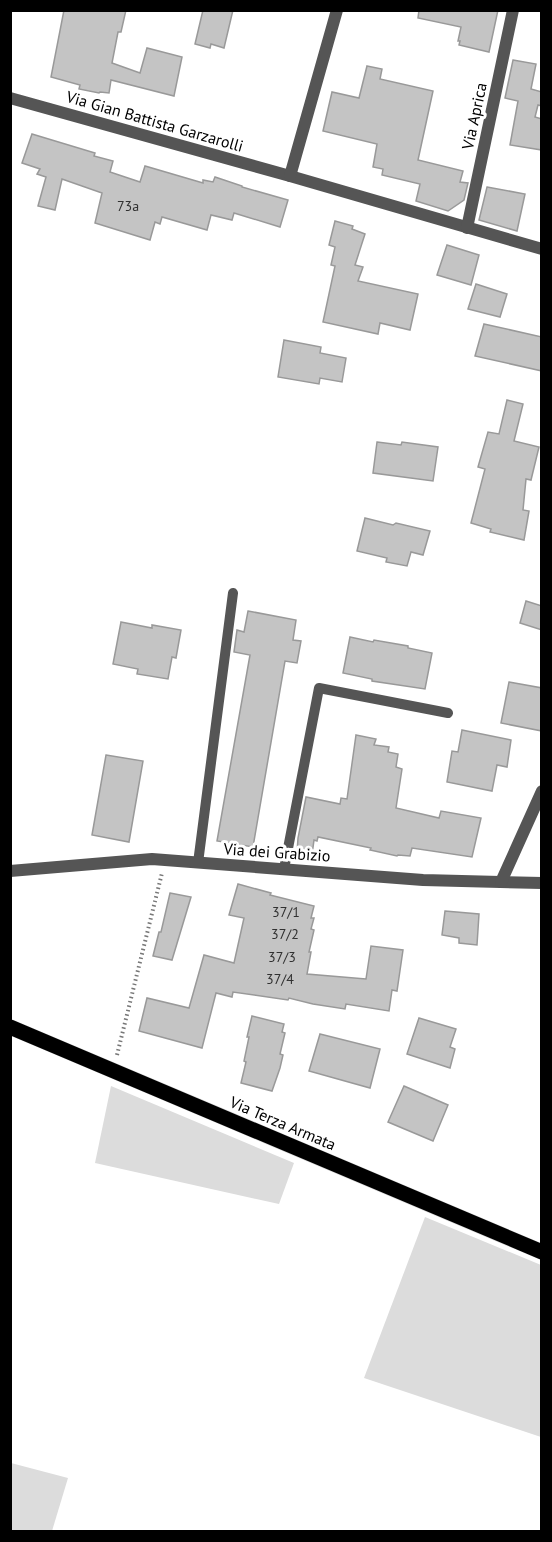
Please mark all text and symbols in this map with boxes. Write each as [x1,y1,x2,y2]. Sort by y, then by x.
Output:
street label: Via Aprica [457,81,491,152]
street label: Via Gian Battista Garzarolli [63,86,246,156]
house number: 73a [117,197,139,215]
street label: Via dei Grabizio [222,838,331,866]
house number: 37/1 [272,903,300,921]
house number: 37/2 [271,925,299,943]
house number: 37/3 [268,948,296,966]
house number: 37/4 [266,970,294,988]
street label: Via Terza Armata [226,1091,339,1154]

